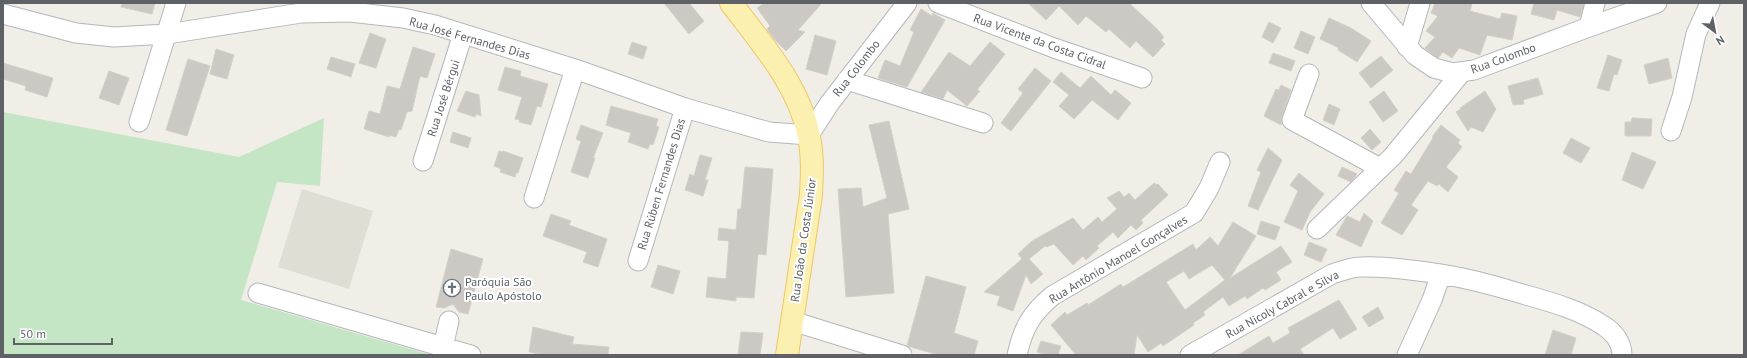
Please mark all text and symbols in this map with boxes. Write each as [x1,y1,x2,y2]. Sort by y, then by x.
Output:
street label: Rua Vicente da Costa Cidral [972,10,1109,72]
north arrow [1695,12,1735,52]
street label: Rua José Fernandes Dias [408,14,532,62]
text: N [1714,33,1727,48]
street label: Rua Colombo [829,37,883,99]
street label: Rua Colombo [1468,39,1538,77]
street label: Rua José Bérgui [423,58,463,138]
street label: Rua Rúben Fernandes Dias [634,116,688,252]
street label: Rua João da Costa Júnior [787,177,819,303]
street label: Rua Antônio Manoel Gonçalves [1046,212,1190,306]
street label: Rua Nicoly Cabral e Silva [1223,267,1341,341]
place label: Paróquia São Paulo Apóstolo [465,274,542,303]
church icon: Paróquia São Paulo Apóstolo [442,278,462,298]
scale bar [14,320,112,346]
text: 50 m [20,326,46,341]

